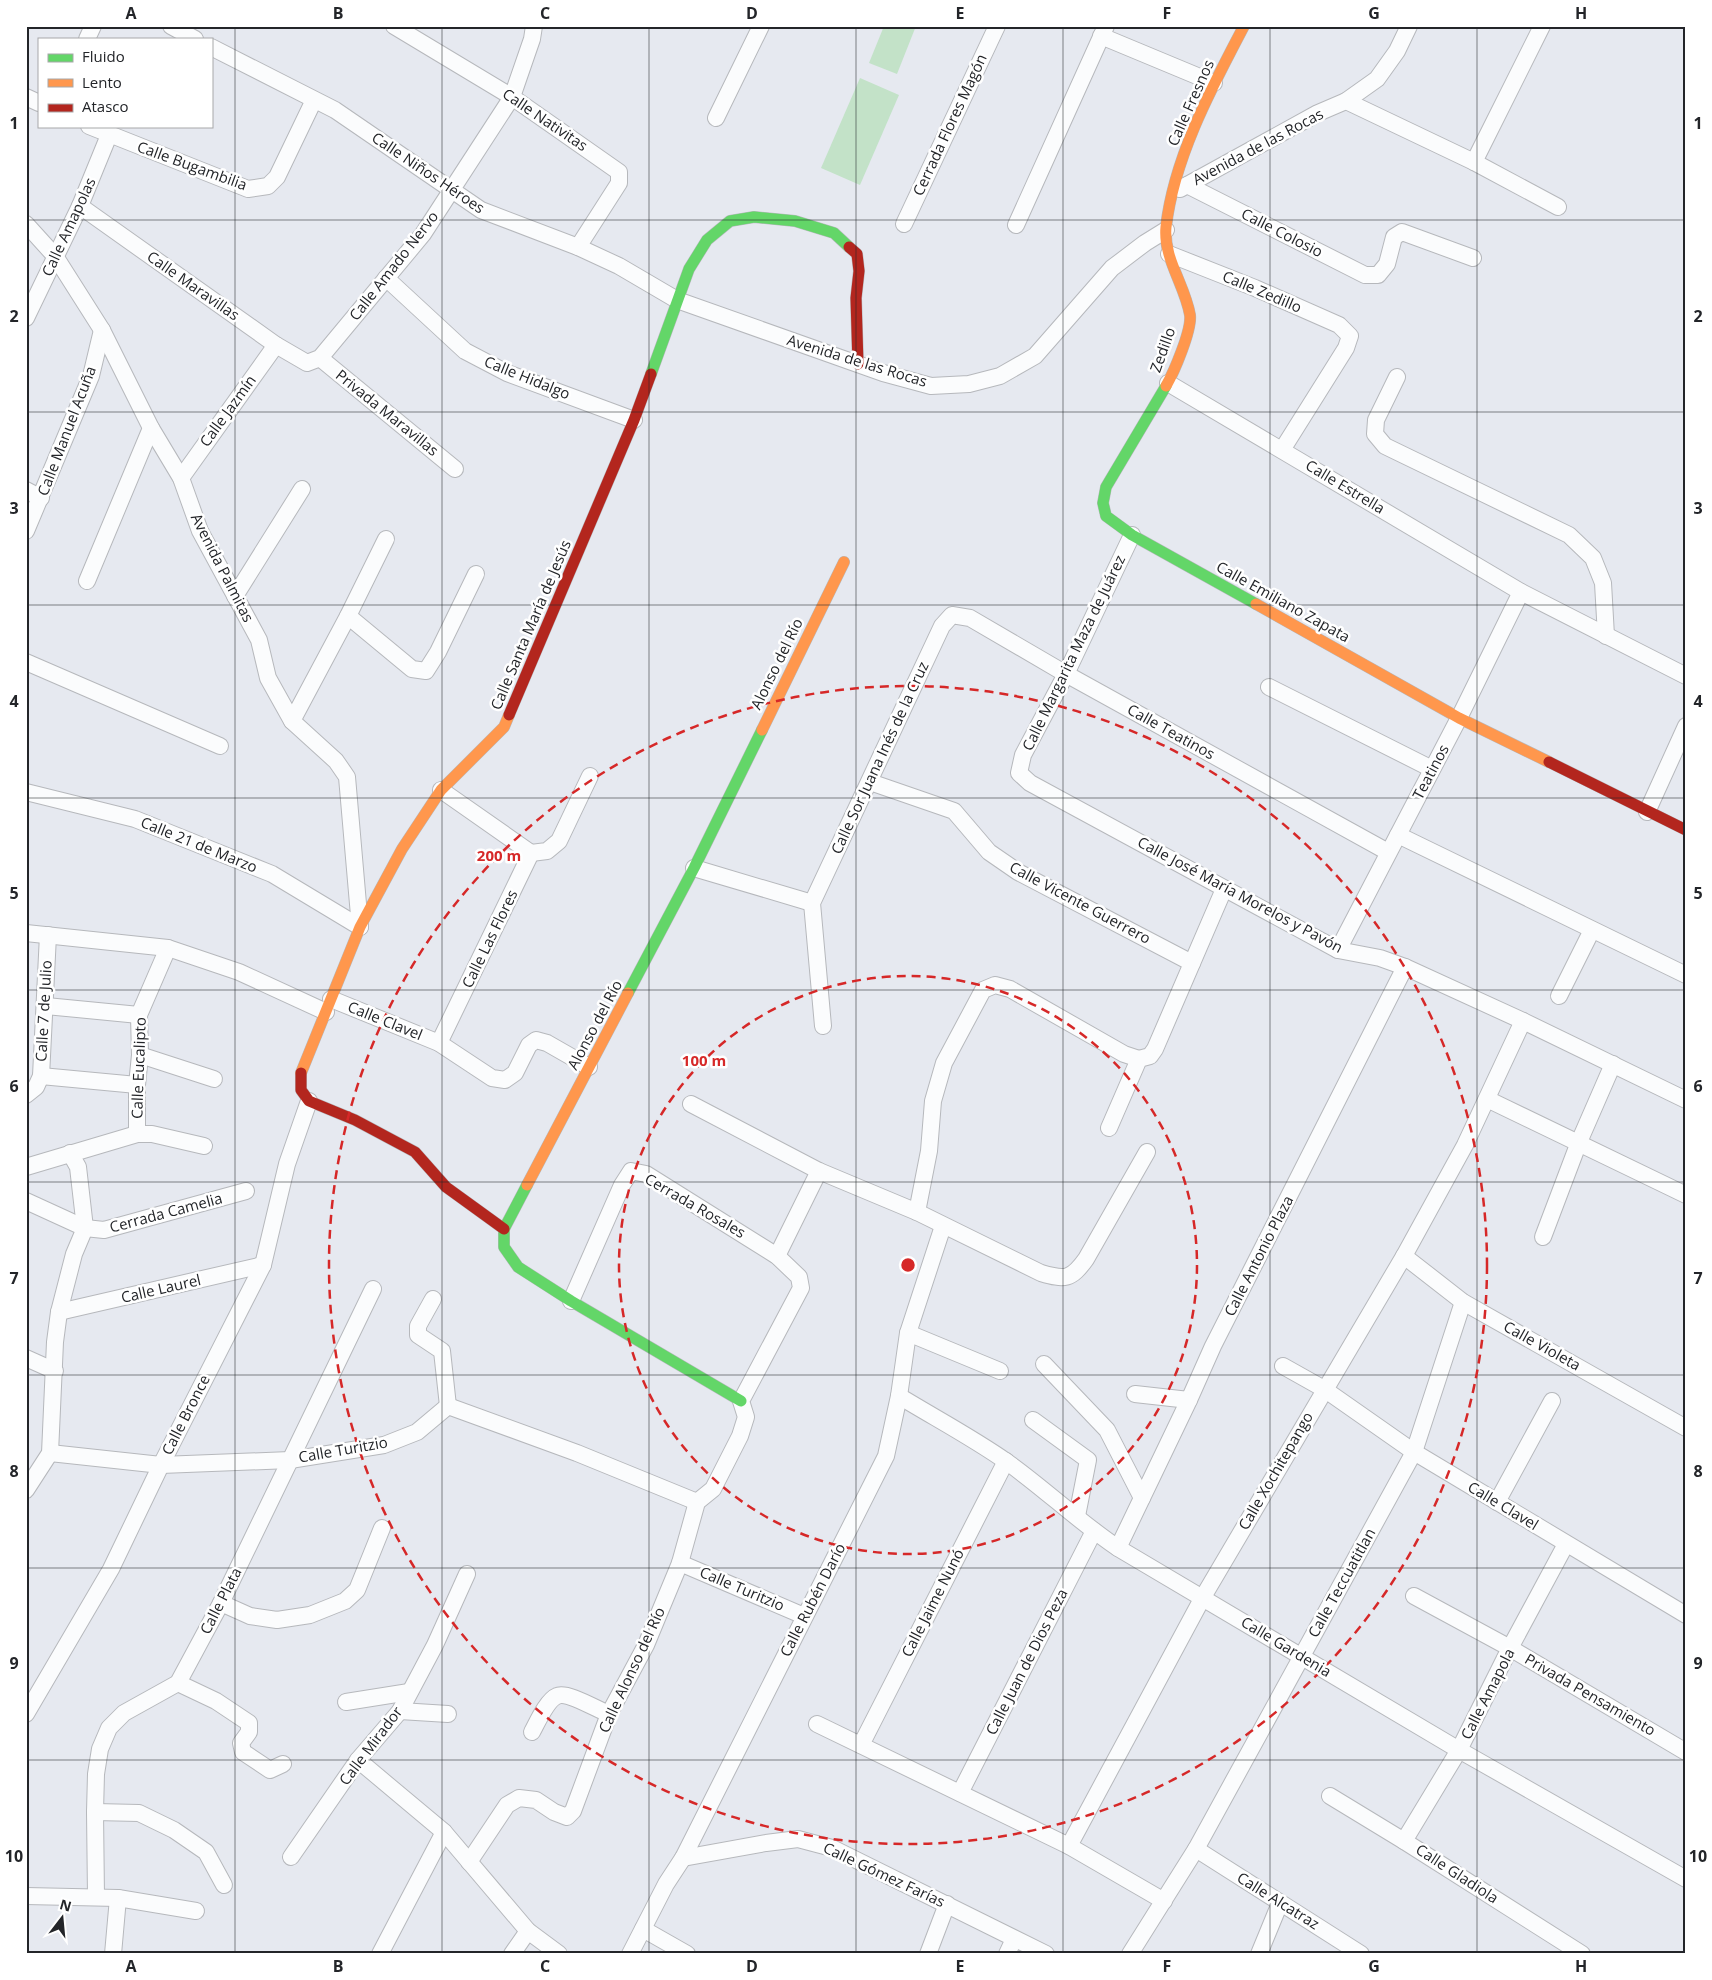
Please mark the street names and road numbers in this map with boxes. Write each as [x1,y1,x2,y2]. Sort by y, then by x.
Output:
street label: Cerrada Flores Magón [907,50,991,199]
street label: Calle Fresnos [1162,56,1218,149]
street label: Calle Nativitas [499,83,592,155]
street label: Avenida de las Rocas [1189,103,1326,189]
street label: Calle Niños Héroes [368,127,489,217]
street label: Calle Bugambilia [135,136,250,194]
street label: Calle Amapolas [36,174,100,279]
street label: Calle Colosio [1238,203,1327,261]
street label: Calle Amado Nervo [344,206,442,324]
street label: Calle Maravillas [143,246,244,324]
street label: Calle Zedillo [1220,265,1305,317]
street label: Zedillo [1145,324,1179,375]
street label: Avenida de las Rocas [785,329,930,391]
street label: Calle Hidalgo [481,351,573,403]
street label: Calle Manuel Acuña [32,363,100,498]
street label: Privada Maravillas [332,365,443,460]
street label: Calle Jazmín [194,371,260,450]
street label: Calle Estrella [1302,455,1389,518]
street label: Avenida Palmitas [187,510,259,625]
street label: Calle Santa María de Jesús [485,537,575,712]
street label: Calle Margarita Maza de Juárez [1017,551,1129,754]
street label: Calle Emiliano Zapata [1213,556,1354,646]
street label: Alonso del Río [745,615,807,712]
street label: Calle Sor Juana Inés de la Cruz [826,658,933,857]
street label: Calle Teatinos [1124,699,1219,763]
street label: Teatinos [1407,741,1453,803]
street label: Calle 21 de Marzo [138,812,261,877]
street label: Calle José María Morelos y Pavón [1134,831,1347,957]
street label: Calle Vicente Guerrero [1006,856,1155,948]
street label: Calle Las Flores [457,886,522,991]
street label: Calle 7 de Julio [30,960,56,1062]
street label: Alonso del Río [562,976,626,1073]
street label: Calle Clavel [345,996,426,1044]
street label: Calle Eucalipto [126,1017,150,1119]
street label: Cerrada Rosales [642,1168,749,1242]
street label: Cerrada Camelia [107,1187,224,1237]
street label: Calle Antonio Plaza [1219,1192,1297,1319]
street label: Calle Laurel [119,1269,203,1307]
street label: Calle Violeta [1500,1316,1585,1375]
street label: Calle Bronce [156,1371,214,1458]
street label: Calle Xochitepango [1233,1408,1317,1533]
street label: Calle Turitzio [297,1431,389,1467]
street label: Calle Clavel [1465,1476,1543,1534]
street label: Calle Teccuatitlan [1303,1524,1379,1641]
street label: Calle Rubén Darío [775,1539,849,1660]
street label: Calle Jaime Nunó [896,1545,968,1660]
street label: Calle Turitzio [697,1561,788,1615]
street label: Calle Plata [195,1564,245,1637]
street label: Calle Juan de Dios Peza [981,1585,1072,1738]
street label: Calle Alonso del Río [593,1603,669,1736]
street label: Calle Gardenia [1238,1611,1335,1681]
street label: Calle Amapola [1456,1645,1519,1743]
street label: Privada Pensamiento [1521,1648,1660,1740]
street label: Calle Mirador [334,1702,406,1789]
street label: Calle Gómez Farías [820,1837,949,1911]
street label: Calle Gladiola [1412,1839,1503,1907]
street label: Calle Alcatraz [1234,1867,1323,1933]

